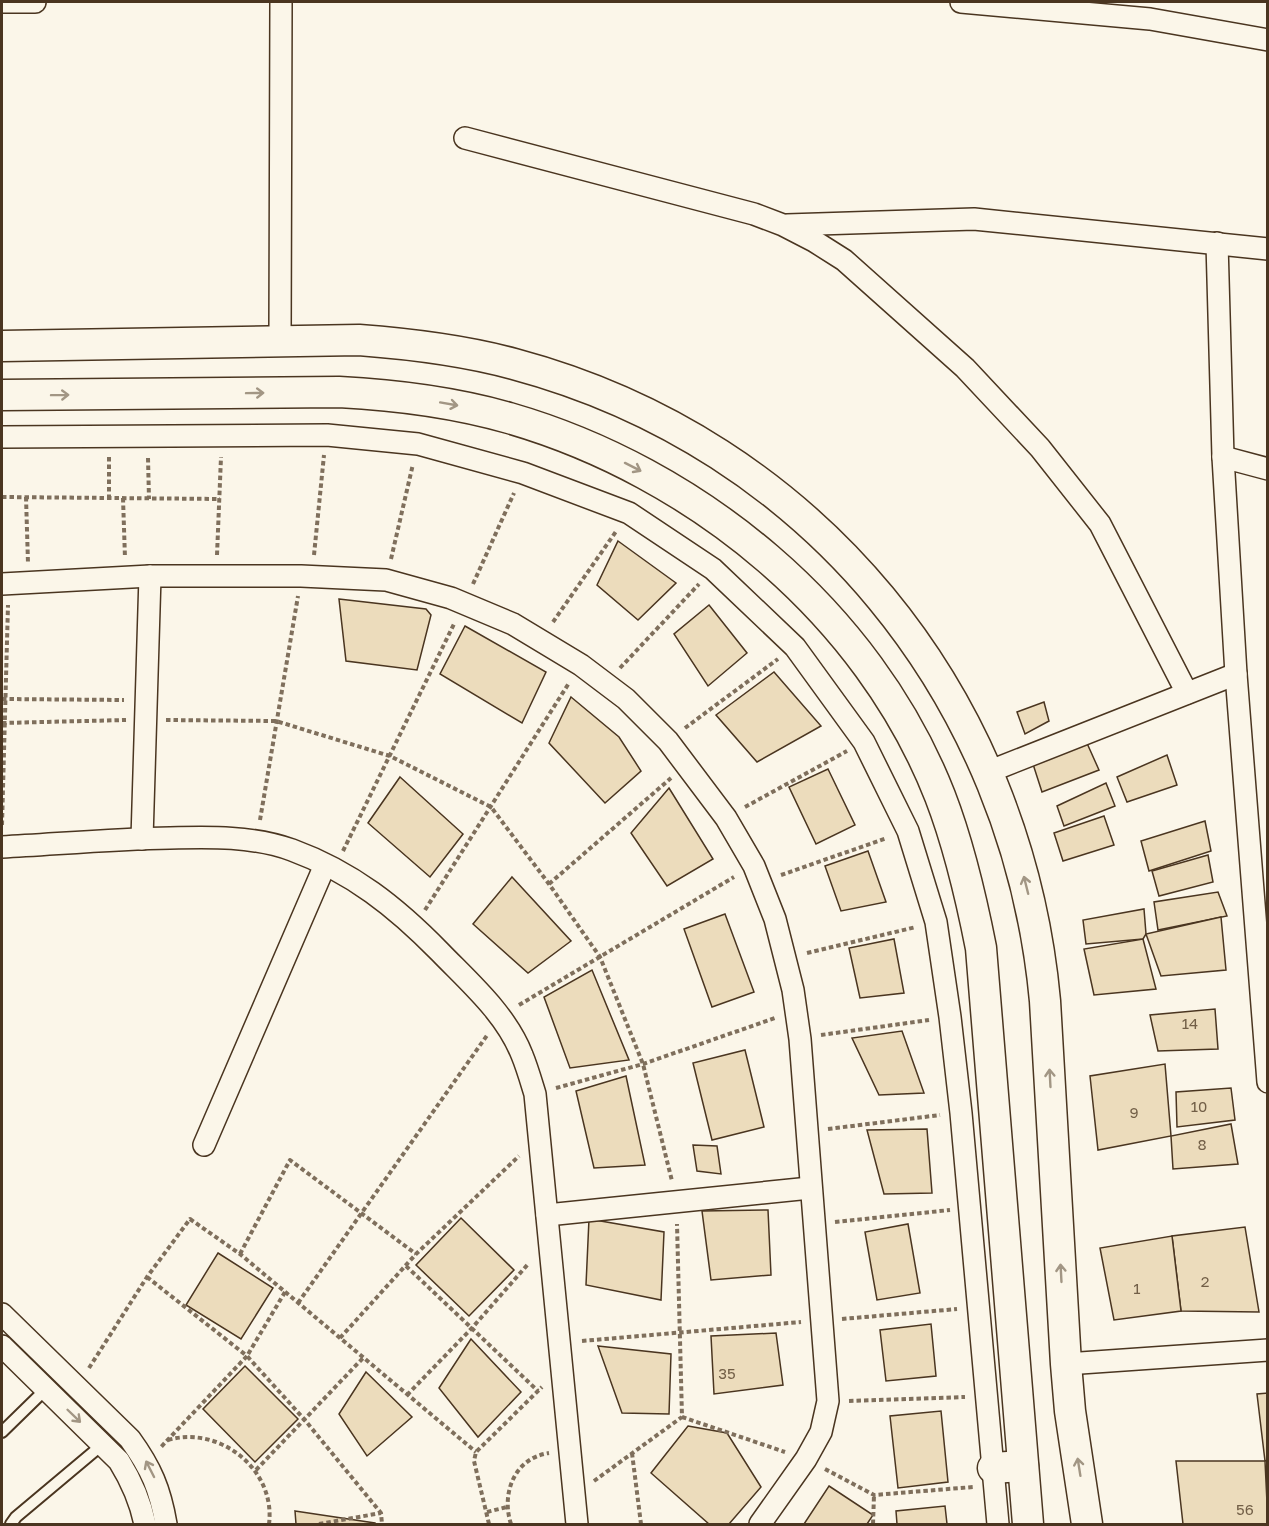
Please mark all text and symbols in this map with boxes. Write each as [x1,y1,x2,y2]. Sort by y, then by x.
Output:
one-way arrow [244,387,264,398]
one-way arrow [49,389,69,401]
one-way arrow [439,399,458,410]
one-way arrow [624,461,641,473]
one-way arrow [1020,876,1031,895]
house number: 14 [1182,1014,1198,1032]
one-way arrow [1044,1068,1055,1088]
house number: 10 [1191,1097,1207,1115]
house number: 9 [1129,1103,1139,1121]
house number: 8 [1197,1135,1207,1153]
one-way arrow [1055,1263,1066,1283]
house number: 2 [1201,1272,1209,1290]
house number: 1 [1133,1279,1141,1297]
house number: 35 [718,1364,736,1382]
one-way arrow [67,1409,82,1423]
one-way arrow [1073,1457,1084,1477]
one-way arrow [144,1460,155,1478]
house number: 56 [1236,1500,1254,1518]

